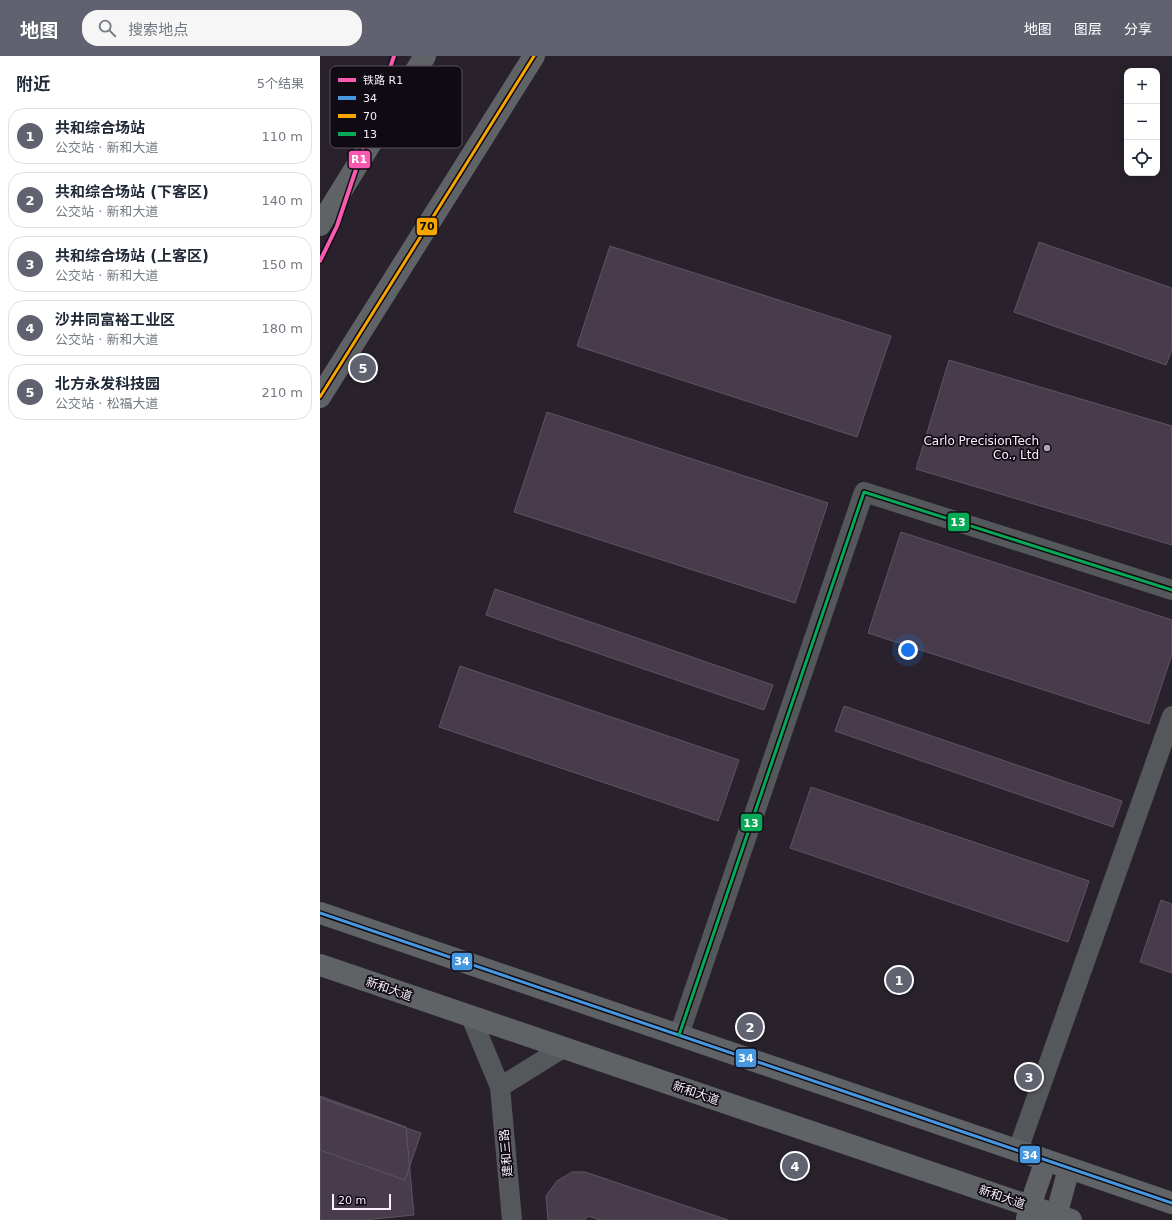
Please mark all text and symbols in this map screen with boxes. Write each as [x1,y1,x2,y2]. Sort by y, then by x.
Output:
search box [82,10,362,46]
icon: search [96,17,118,39]
text: 地图 [20,19,58,41]
text: 搜索地点 [128,21,188,39]
text: 地图 [1024,21,1052,37]
text: 图层 [1074,21,1102,37]
text: 分享 [1124,21,1152,37]
legend [330,66,462,148]
map controls [1124,68,1160,176]
button: + [1124,68,1160,104]
text: 附近 [16,74,50,94]
text: 铁路 R1 [363,74,403,87]
text: 5个结果 [257,76,304,91]
text: 34 [363,92,377,105]
button: − [1124,104,1160,140]
text: 70 [363,110,377,123]
text: 共和综合场站 [55,119,145,137]
text: 13 [363,128,377,141]
text: 1 [25,129,35,144]
text: 110 m [261,129,303,144]
text: 公交站 · 新和大道 [55,140,158,155]
button: locate [1124,140,1160,176]
line badge: R1 [348,150,371,169]
text: R1 [351,153,367,166]
text: 共和综合场站 (下客区) [55,183,209,201]
text: 2 [25,193,35,208]
text: 140 m [261,193,303,208]
text: 公交站 · 新和大道 [55,204,158,219]
line badge: 70 [416,217,438,236]
text: 70 [419,220,435,233]
text: 共和综合场站 (上客区) [55,247,209,265]
text: 3 [25,257,35,272]
text: 150 m [261,257,303,272]
text: 公交站 · 新和大道 [55,268,158,283]
text: 沙井同富裕工业区 [55,311,175,329]
text: 4 [25,321,35,336]
text: 180 m [261,321,303,336]
text: 公交站 · 新和大道 [55,332,158,347]
pin: 5 [350,353,376,383]
text: 北方永发科技园 [55,375,160,393]
text: 5 [25,385,35,400]
text: 210 m [261,385,303,400]
text: 公交站 · 松福大道 [55,396,158,411]
place label: Carlo PrecisionTech Co., Ltd [923,434,1039,462]
marker: Carlo PrecisionTech Co., Ltd [1042,443,1052,453]
line badge: 13 [947,512,970,532]
text: 13 [950,516,966,529]
your location [898,640,918,660]
line badge: 13 [740,813,763,832]
text: 13 [743,817,759,830]
line badge: 34 [451,952,473,971]
text: 34 [454,955,470,968]
pin: 1 [886,965,912,995]
street label: 新和大道 [364,975,414,1003]
pin: 2 [737,1012,763,1042]
line badge: 34 [735,1048,757,1068]
text: 34 [738,1052,754,1065]
pin: 3 [1016,1062,1042,1092]
street label: 新和大道 [671,1079,721,1107]
street label: 建和三路 [497,1128,515,1178]
line badge: 34 [1019,1145,1041,1164]
text: 34 [1022,1149,1038,1162]
pin: 4 [782,1151,808,1181]
street label: 新和大道 [977,1183,1027,1211]
scale bar [332,1192,391,1211]
text: 20 m [338,1194,366,1207]

